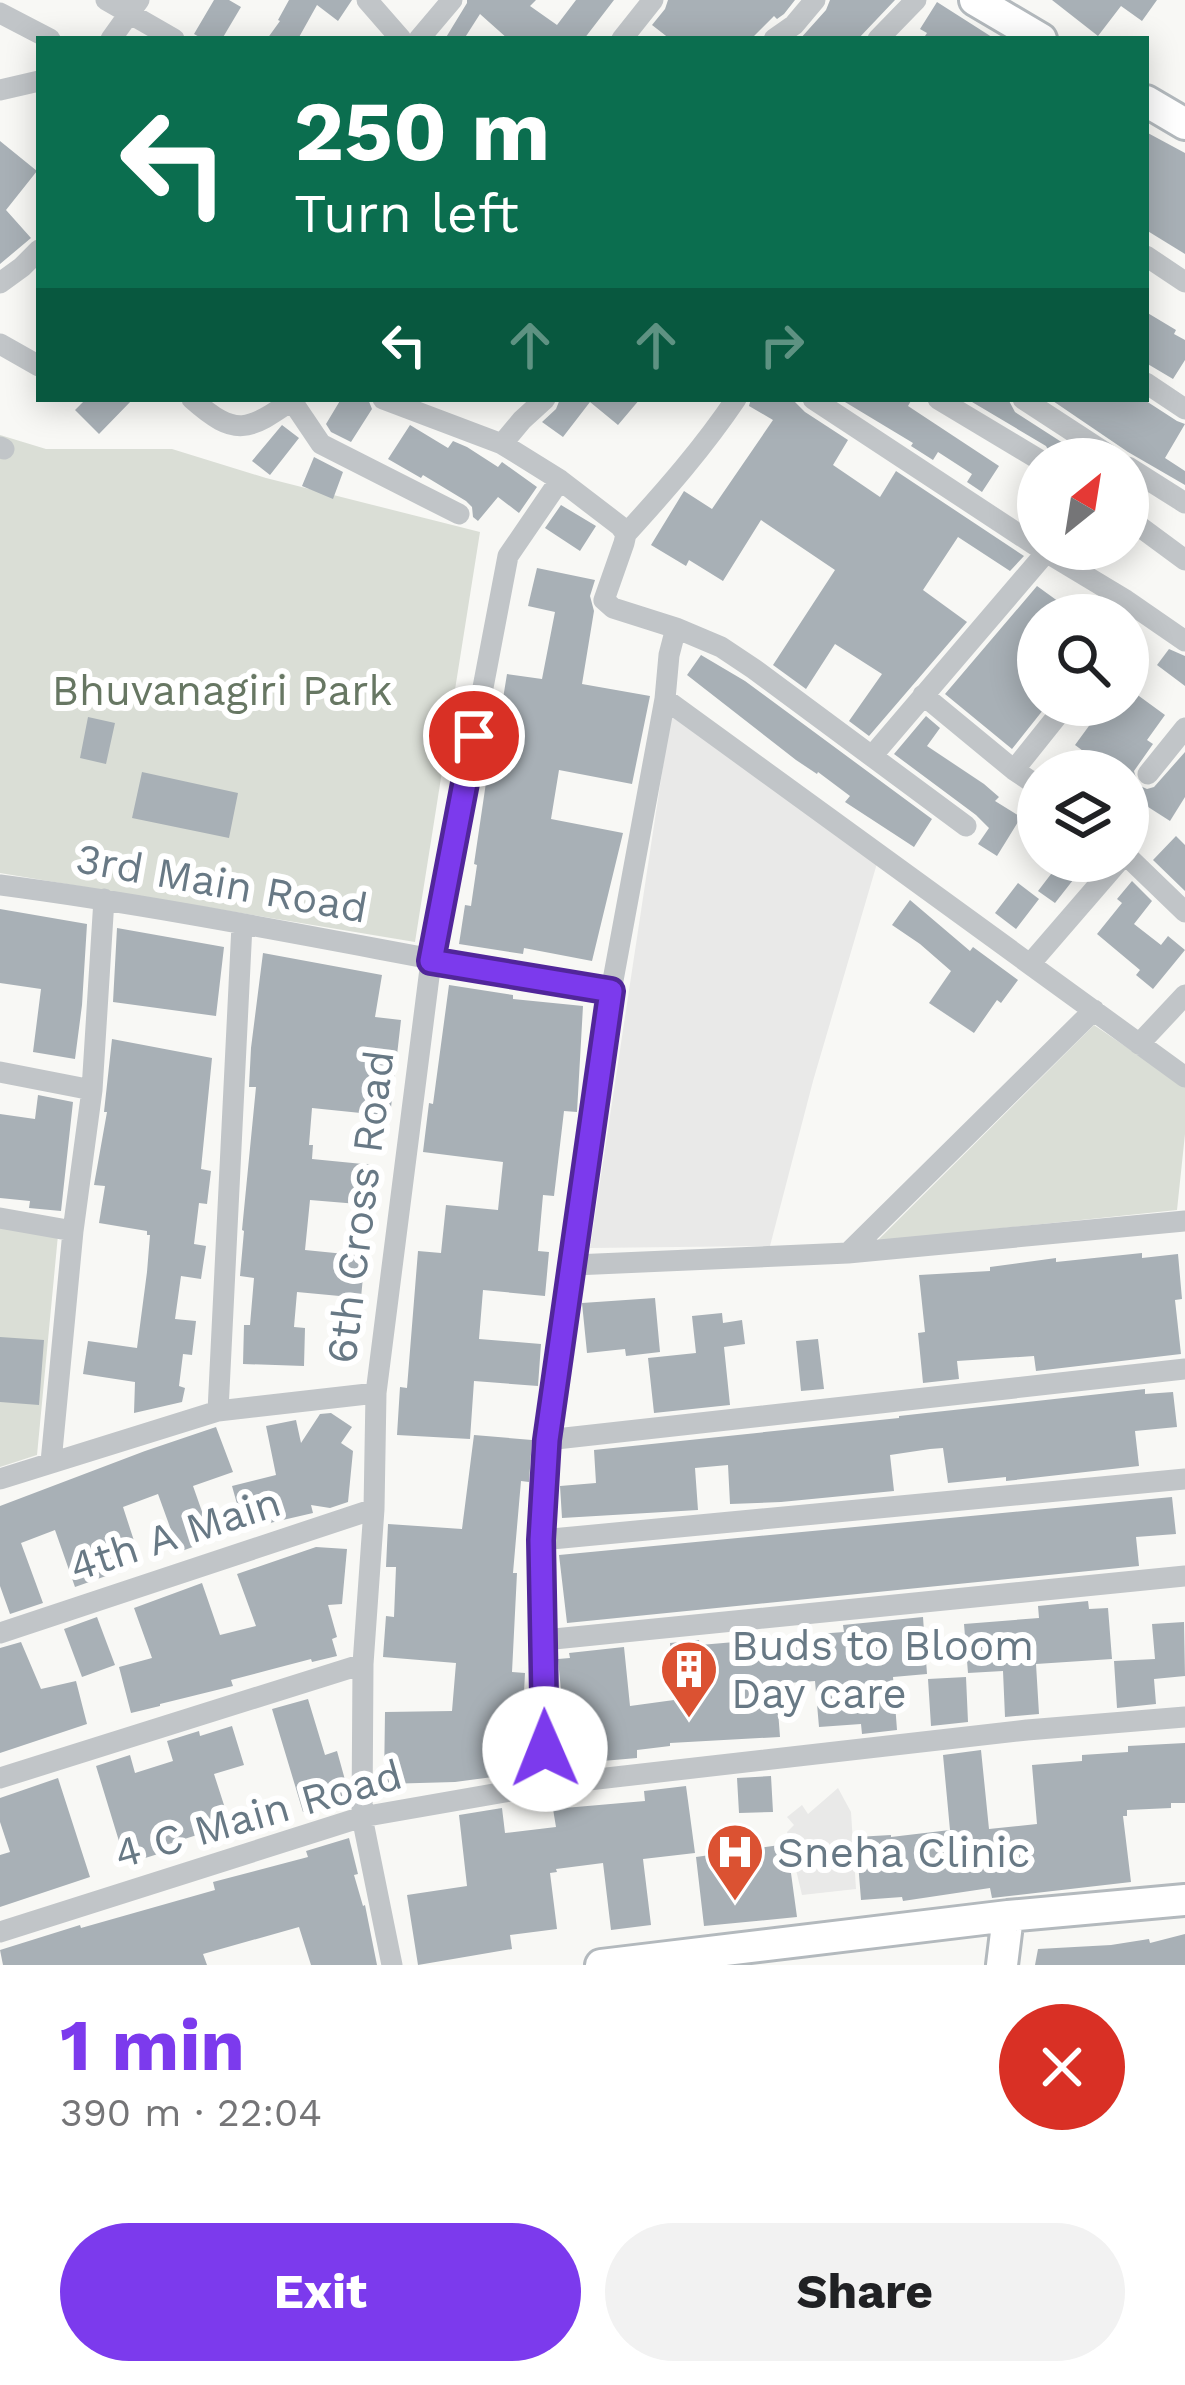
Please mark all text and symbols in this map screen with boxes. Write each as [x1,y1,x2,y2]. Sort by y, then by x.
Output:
text: 250 m [294,82,550,180]
icon: left [96,84,252,240]
text: Turn left [294,182,519,245]
icon: left [371,312,437,378]
icon: ahead [497,312,563,378]
icon: ahead [623,312,689,378]
icon: right [749,312,815,378]
north arrow [1017,438,1149,570]
map controls [1017,438,1149,882]
button: search [1017,594,1149,726]
park label: Bhuvanagiri Park [52,666,392,715]
pin [423,685,525,787]
icon: arrive [441,703,507,769]
button: layers [1017,750,1149,882]
street label: 3rd Main Road [72,833,372,933]
street label: 6th Cross Road [316,1048,404,1366]
street label: 4th A Main [63,1477,287,1591]
place label: Buds to Bloom Day care [731,1621,1034,1718]
building icon: Buds to Bloom Day care [658,1638,720,1720]
position arrow [482,1686,608,1812]
street label: 4 C Main Road [109,1750,407,1878]
hospital icon: Sneha Clinic [704,1821,766,1903]
place label: Sneha Clinic [777,1828,1031,1877]
text: 1 min [60,2003,245,2087]
button: close [999,2004,1125,2130]
text: 390 m · 22:04 [60,2090,322,2135]
button: Exit [60,2223,581,2361]
button: Share [605,2223,1125,2361]

